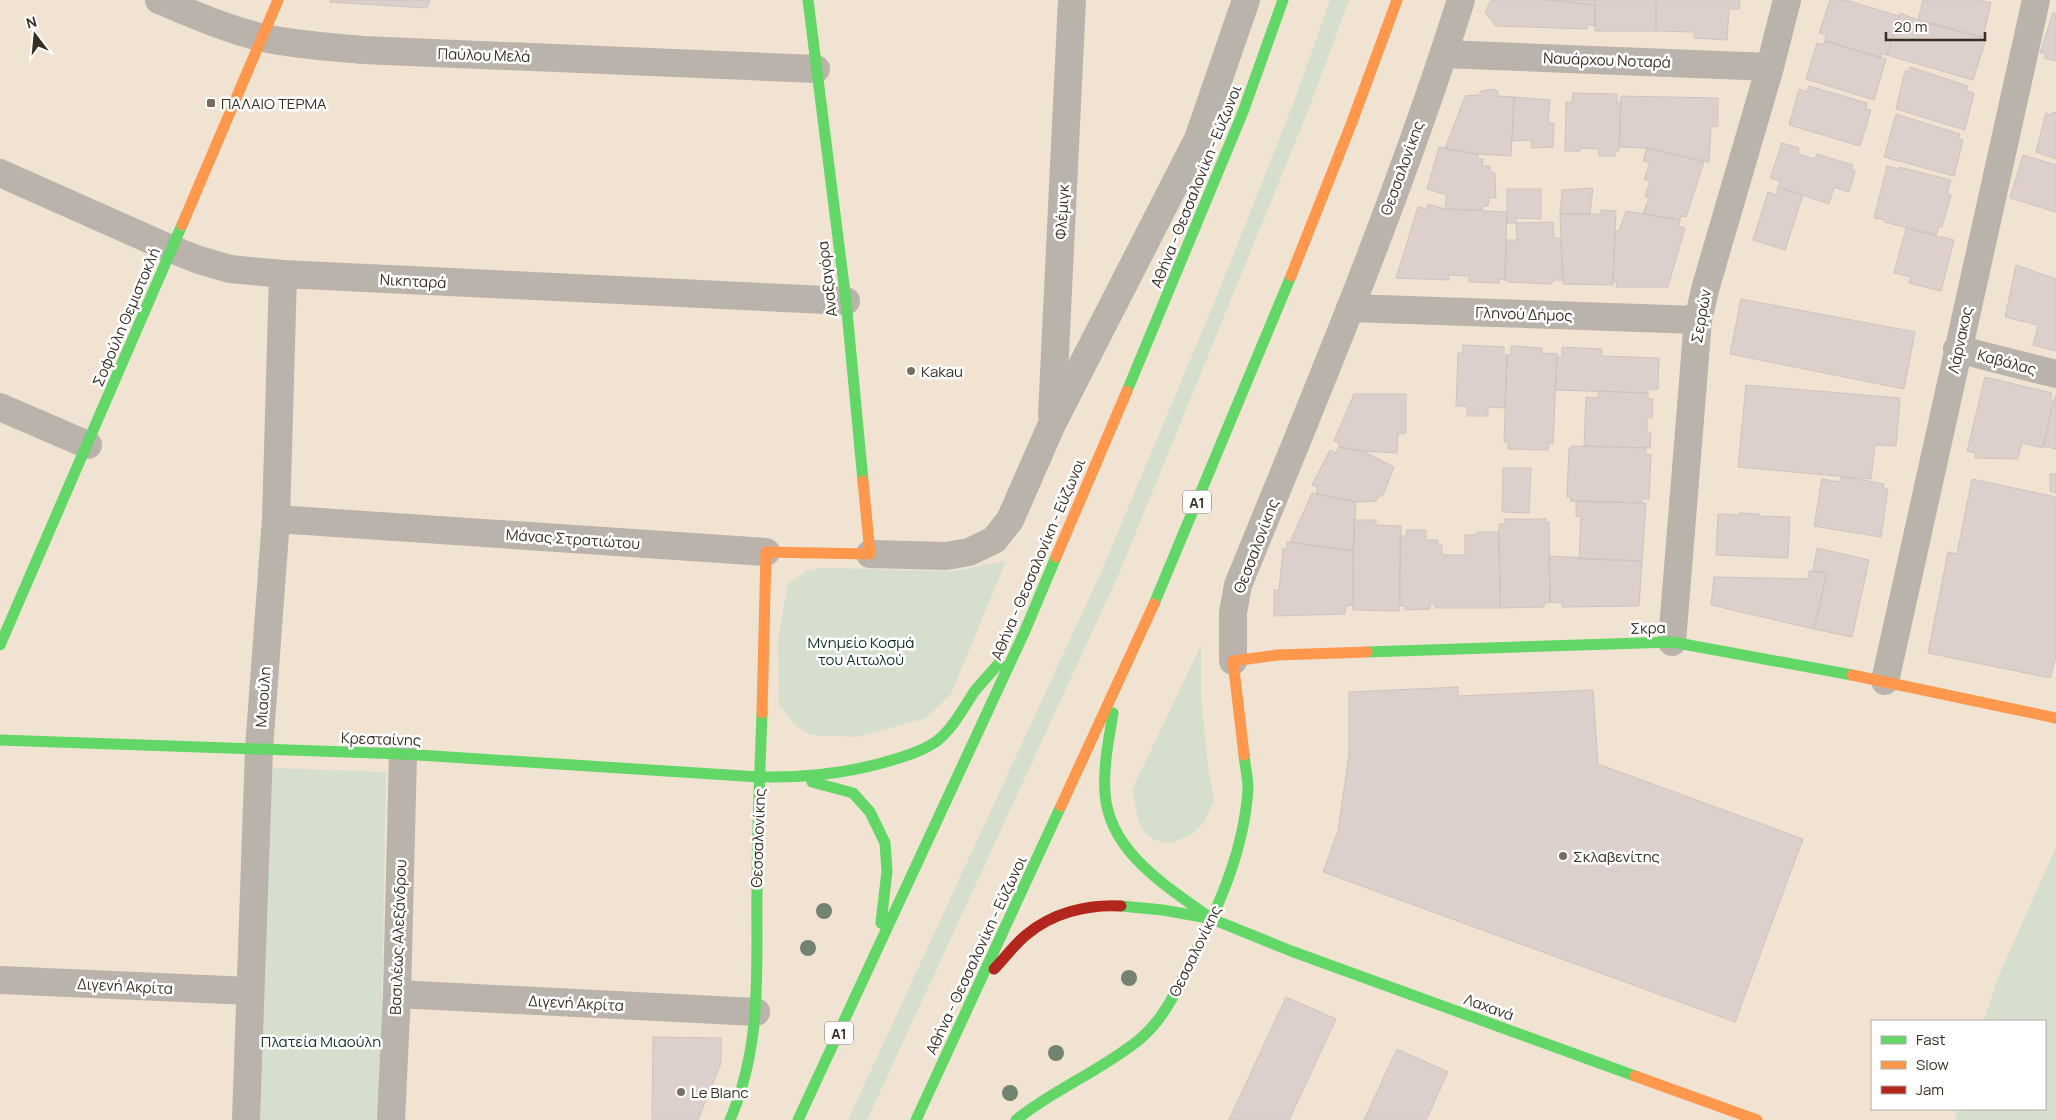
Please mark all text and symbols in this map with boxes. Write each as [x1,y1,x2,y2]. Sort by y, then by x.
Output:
north arrow [10,10,60,60]
scale bar [1886,10,1985,42]
text: N [24,12,39,33]
text: 20 m [1894,16,1927,37]
street label: Παύλου Μελά [437,43,531,67]
street label: Ναυάρχου Νοταρά [1543,47,1671,73]
street label: Αθήνα - Θεσσαλονίκη - Εύζωνοι [1146,81,1246,291]
place label: ΠΑΛΑΙΟ ΤΕΡΜΑ [221,93,327,114]
marker: ΠΑΛΑΙΟ ΤΕΡΜΑ [205,97,217,109]
street label: Θεσσαλονίκης [1375,118,1429,218]
street label: Φλέμιγκ [1050,183,1074,240]
street label: Αναξαγόρα [812,240,842,318]
street label: Σοφούλη Θεμιστοκλή [87,244,165,390]
street label: Νικηταρά [379,269,447,293]
street label: Σερρών [1686,287,1716,345]
street label: Γληνού Δήμος [1475,302,1573,326]
street label: Λάρνακος [1943,305,1977,375]
street label: Καβάλας [1975,344,2039,380]
place label: Kakau [921,361,963,382]
marker: Kakau [905,365,917,377]
street label: Αθήνα - Θεσσαλονίκη - Εύζωνοι [986,455,1090,663]
road number: Α1 [1183,491,1211,514]
street label: Θεσσαλονίκης [1228,496,1284,596]
street label: Μάνας Στρατιώτου [505,524,641,554]
street label: Σκρα [1630,617,1666,639]
park label: Μνημείο Κοσμά του Αιτωλού [808,632,914,670]
street label: Μιαούλη [250,666,276,728]
street label: Κρεσταίνης [341,727,421,751]
street label: Θεσσαλονίκης [746,788,770,888]
place label: Σκλαβενίτης [1573,846,1660,867]
marker: Σκλαβενίτης [1557,850,1569,862]
street label: Αθήνα - Θεσσαλονίκη - Εύζωνοι [921,852,1031,1058]
street label: Βασιλέως Αλεξάνδρου [385,859,411,1015]
street label: Θεσσαλονίκης [1164,902,1226,1000]
street label: Διγενή Ακρίτα [77,973,173,999]
street label: Λαχανά [1461,988,1517,1026]
street label: Διγενή Ακρίτα [528,990,624,1016]
legend [1871,1020,2046,1110]
road number: Α1 [825,1021,853,1044]
text: Fast [1916,1029,1945,1050]
park label: Πλατεία Μιαούλη [261,1031,381,1052]
text: Slow [1916,1054,1949,1075]
text: Jam [1916,1079,1944,1100]
place label: Le Blanc [691,1082,749,1103]
marker: Le Blanc [675,1086,687,1098]

